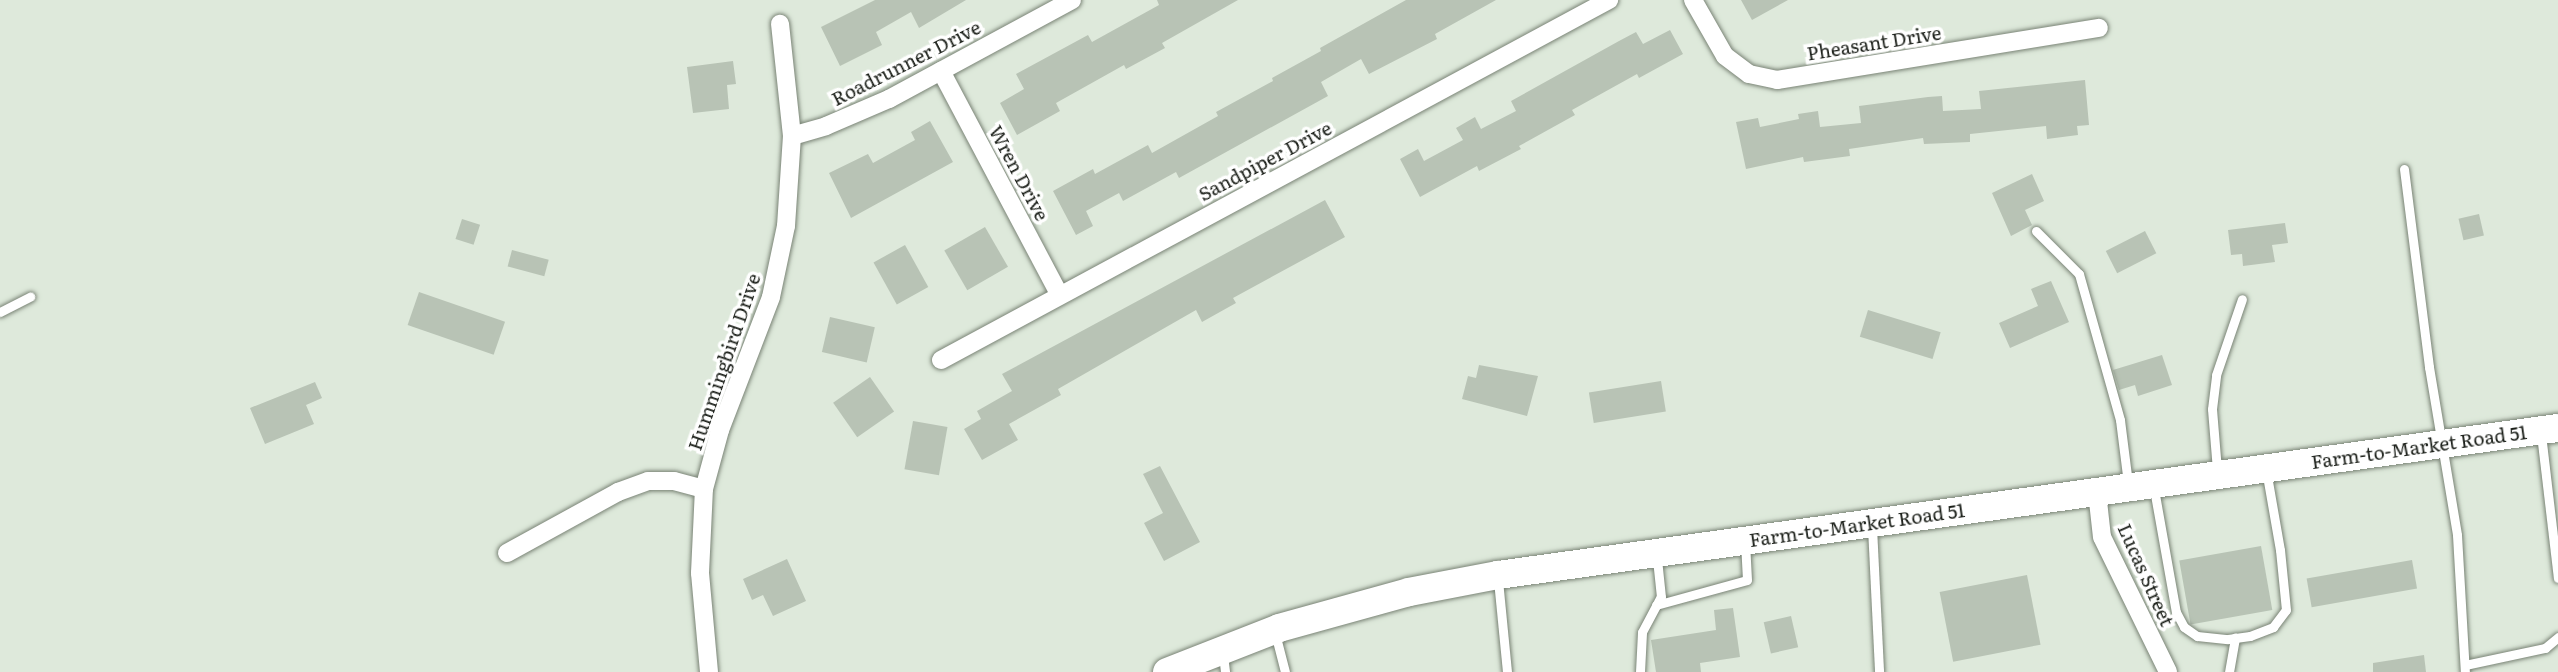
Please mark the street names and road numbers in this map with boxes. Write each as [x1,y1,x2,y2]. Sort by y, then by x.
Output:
street label: Roadrunner Drive [828,16,984,110]
street label: Pheasant Drive [1805,21,1943,65]
street label: Sandpiper Drive [1195,116,1335,206]
street label: Wren Drive [984,121,1054,225]
street label: Hummingbird Drive [683,271,765,453]
street label: Farm-to-Market Road 51 [2310,421,2528,473]
street label: Farm-to-Market Road 51 [1748,499,1966,551]
street label: Lucas Street [2113,520,2179,630]

